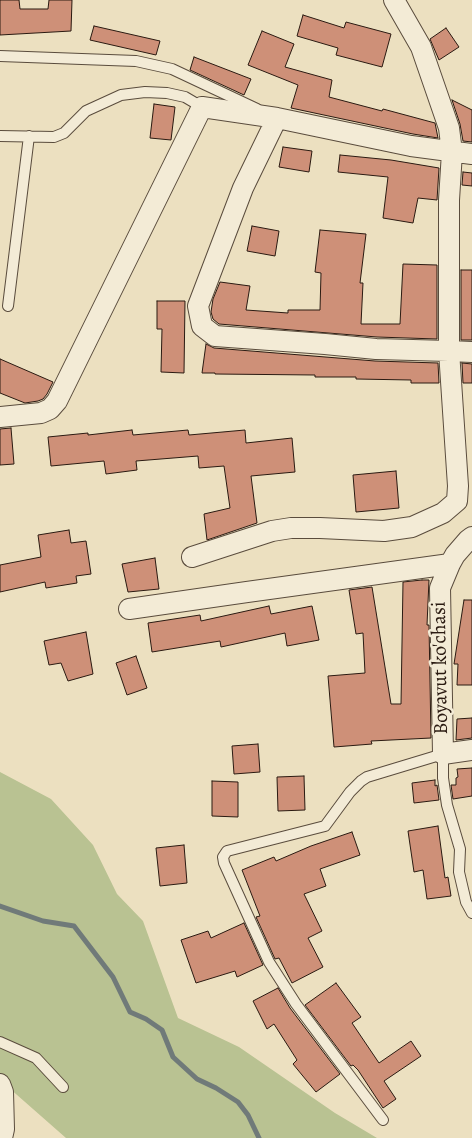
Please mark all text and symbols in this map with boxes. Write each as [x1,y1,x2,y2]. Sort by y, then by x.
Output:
street label: Boyavut ko'chasi [428,601,454,735]

